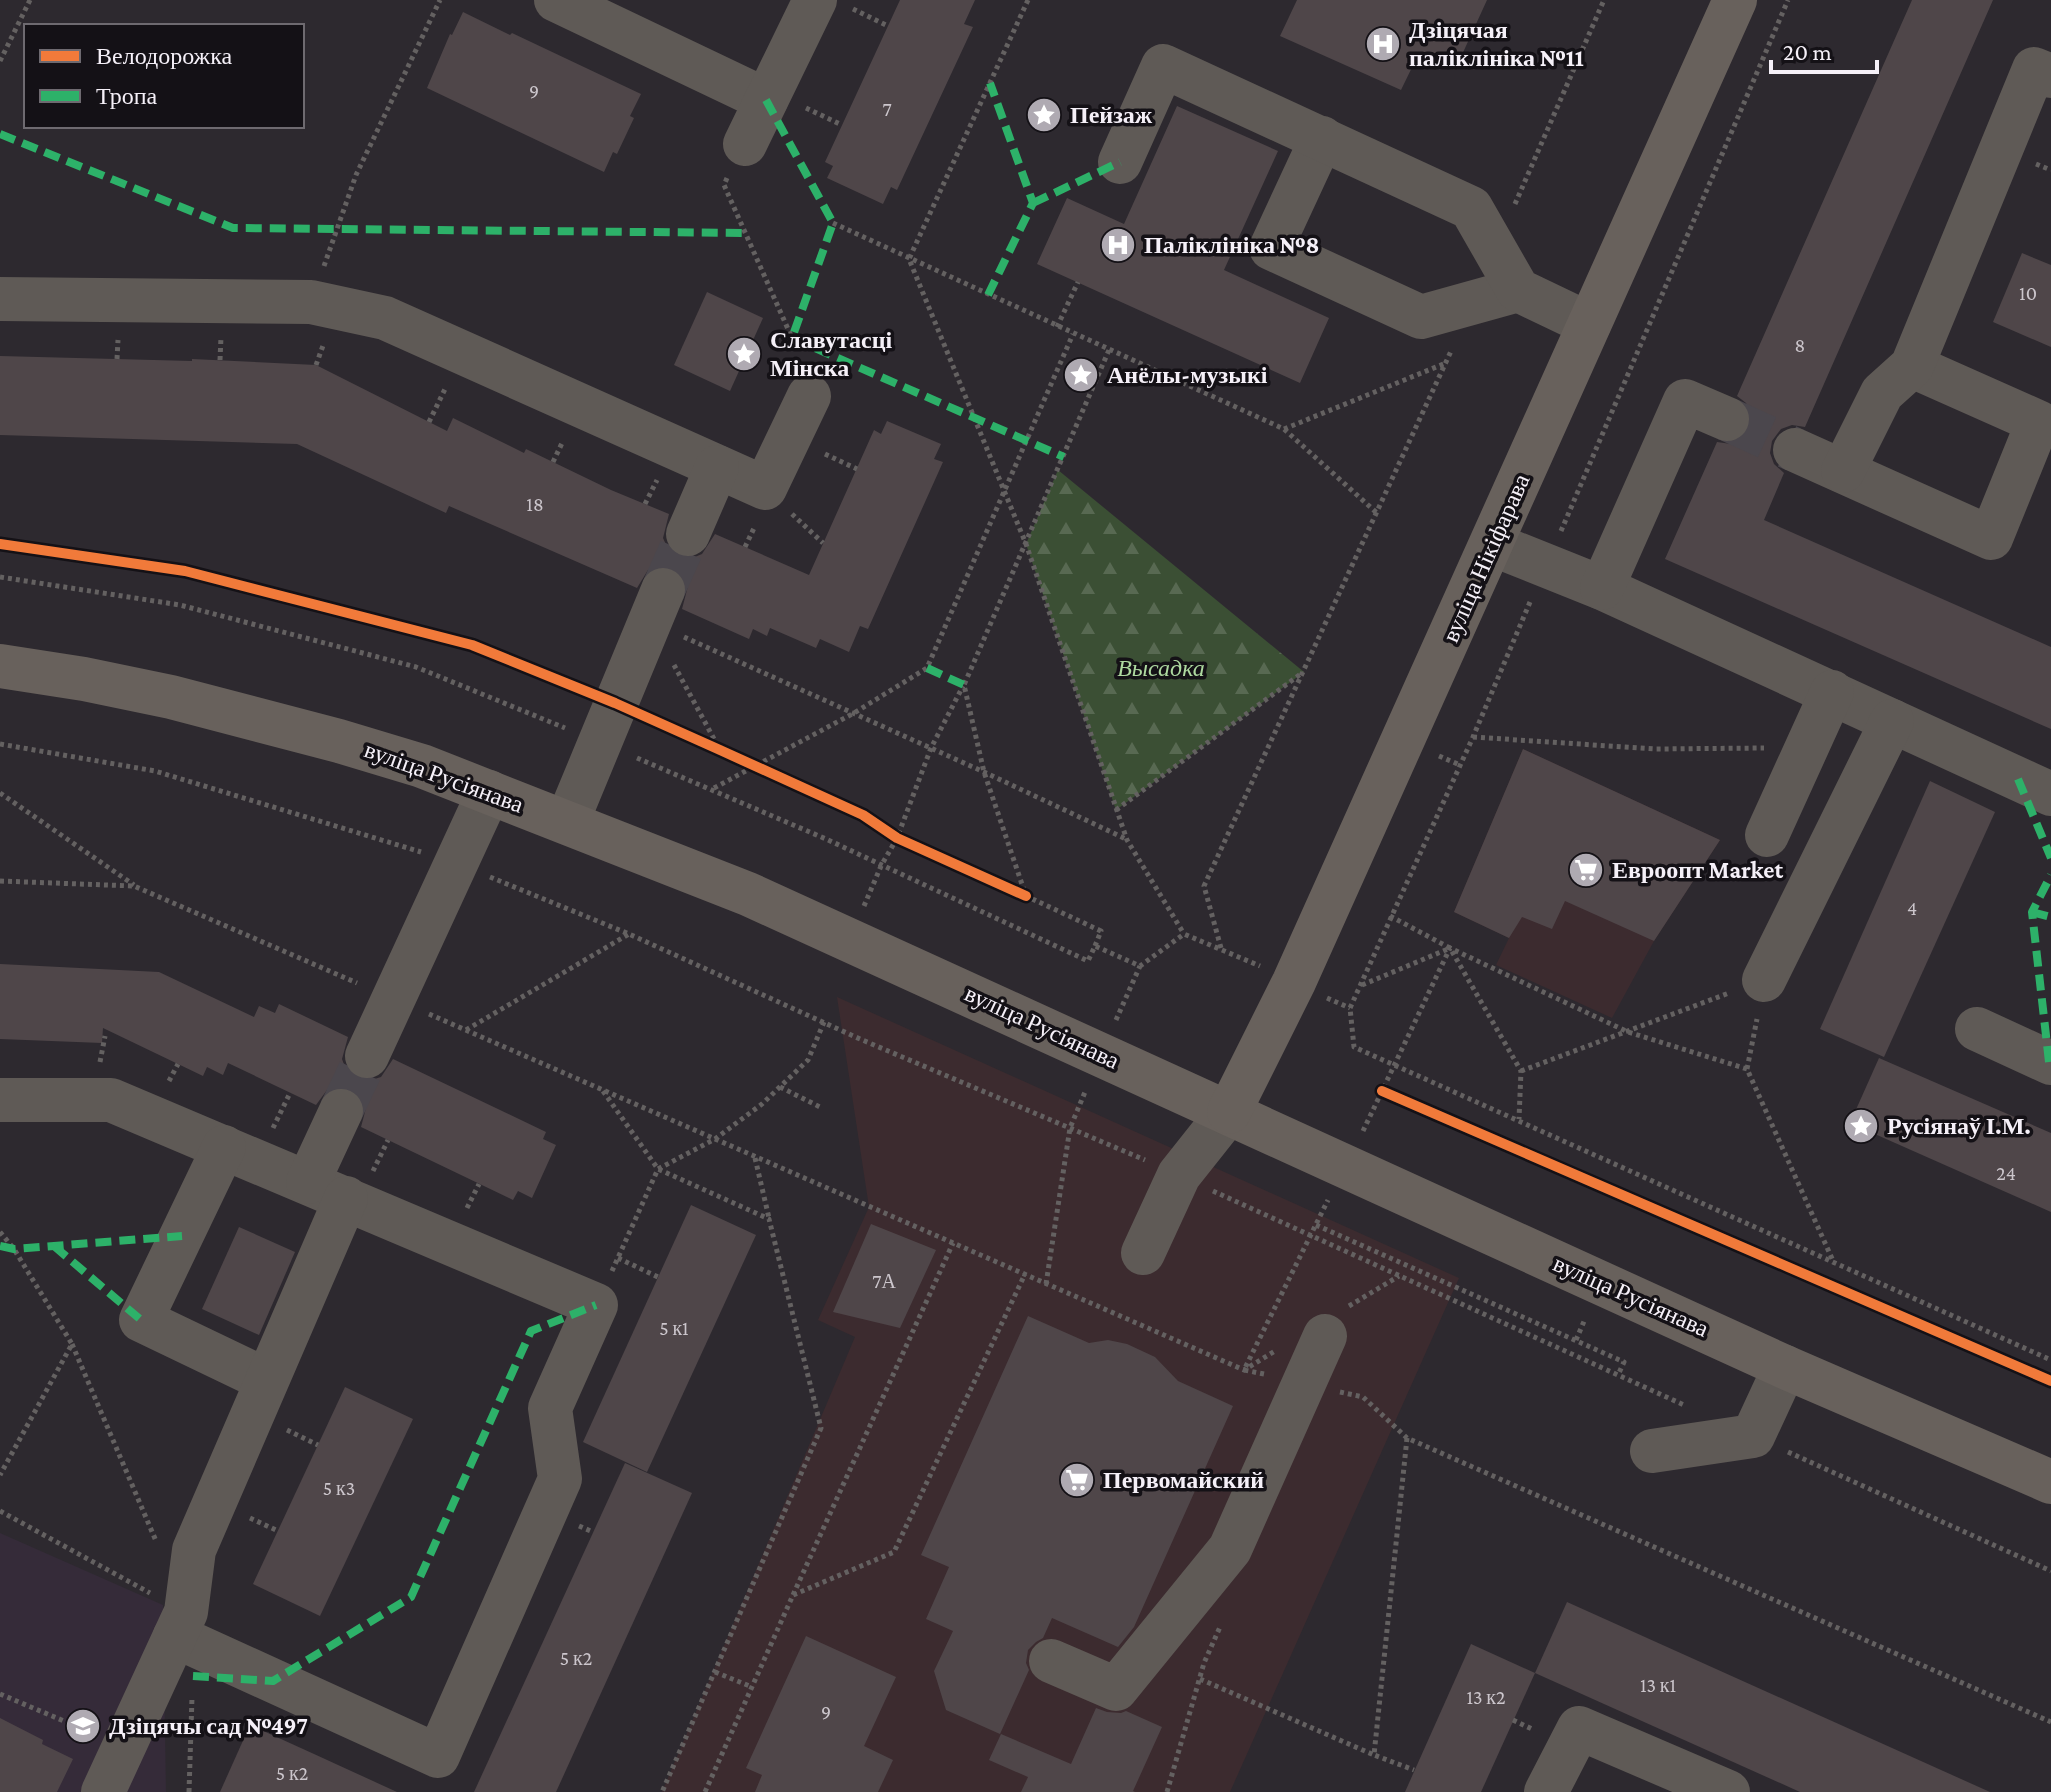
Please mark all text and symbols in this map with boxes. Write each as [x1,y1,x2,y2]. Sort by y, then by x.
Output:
place label: Дзіцячая паліклініка №11 [1409,16,1584,71]
legend [24,24,304,128]
scale bar [1771,24,1877,74]
hospital icon: Дзіцячая паліклініка №11 [1364,25,1402,63]
text: 20 m [1783,38,1832,65]
text: Велодорожка [96,42,232,69]
house number: 9 [529,80,539,102]
text: Тропа [96,82,158,109]
place icon: Пейзаж [1025,96,1063,134]
house number: 7 [882,98,892,120]
place label: Пейзаж [1070,101,1153,128]
hospital icon: Паліклініка №8 [1099,226,1137,264]
place label: Паліклініка №8 [1144,231,1320,258]
house number: 10 [2019,282,2037,304]
place label: Славутасці Мінска [770,326,893,381]
house number: 8 [1795,334,1805,356]
place icon: Славутасці Мінска [725,335,763,373]
place icon: Анёлы-музыкі [1062,356,1100,394]
place label: Анёлы-музыкі [1107,361,1268,388]
street label: вуліца Нікіфарава [1436,469,1535,646]
house number: 18 [526,493,544,515]
park label: Высадка [1117,654,1205,681]
street label: вуліца Русіянава [361,735,528,818]
supermarket icon: Евроопт Market [1567,851,1605,889]
place label: Евроопт Market [1612,856,1783,883]
house number: 4 [1907,897,1917,919]
street label: вуліца Русіянава [961,979,1124,1074]
place icon: Русіянаў І.М. [1842,1107,1880,1145]
place label: Русіянаў І.М. [1887,1112,2031,1139]
house number: 24 [1996,1162,2016,1184]
street label: вуліца Русіянава [1549,1249,1713,1342]
house number: 7А [872,1270,896,1292]
house number: 5 к1 [659,1317,689,1339]
supermarket icon: Первомайский [1058,1461,1096,1499]
place label: Первомайский [1103,1466,1264,1493]
house number: 5 к3 [323,1477,355,1499]
house number: 5 к2 [560,1647,592,1669]
house number: 13 к1 [1640,1674,1676,1696]
house number: 13 к2 [1466,1686,1506,1708]
house number: 9 [821,1701,831,1723]
school or university icon: Дзіцячы сад №497 [64,1707,102,1745]
place label: Дзіцячы сад №497 [109,1712,308,1739]
house number: 5 к2 [276,1762,308,1784]

